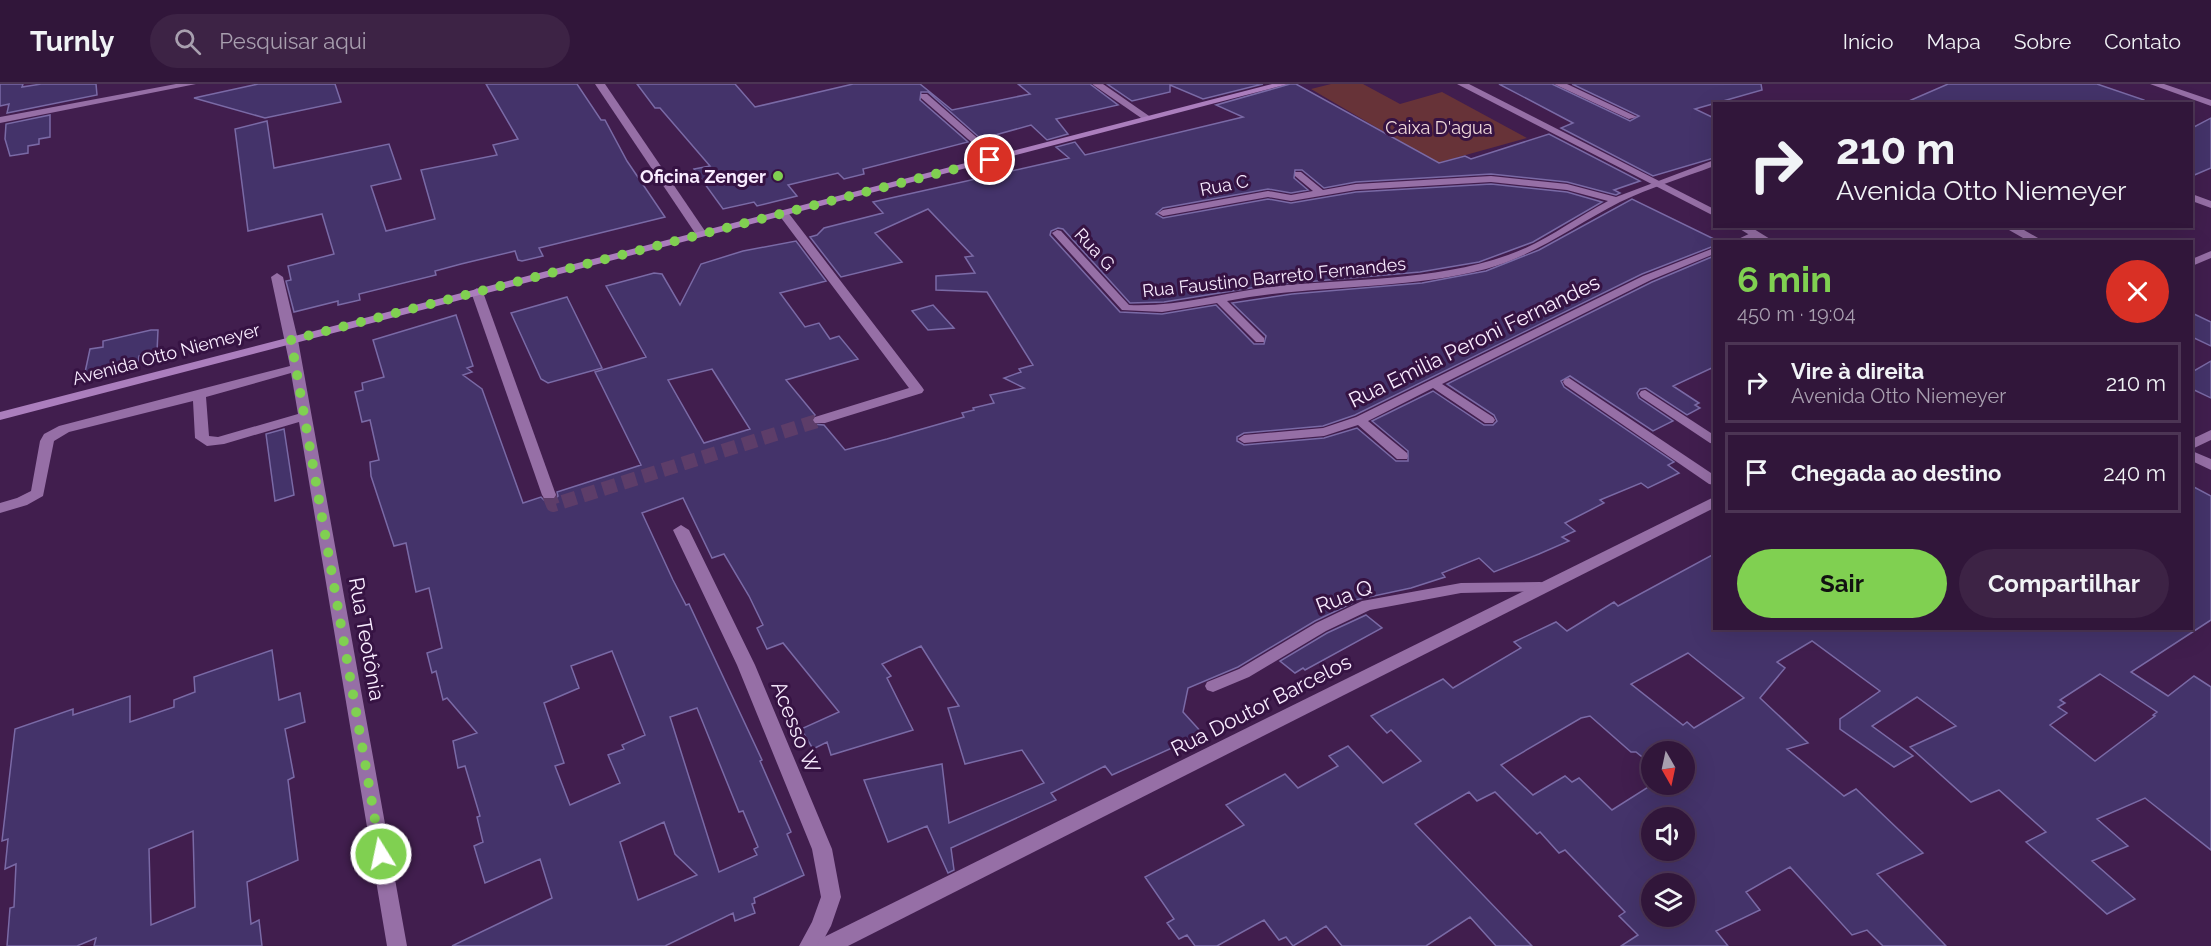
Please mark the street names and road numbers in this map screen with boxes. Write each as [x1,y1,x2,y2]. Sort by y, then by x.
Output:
street label: Rua C [1198,170,1250,200]
street label: Rua G [1070,224,1120,274]
street label: Rua Faustino Barreto Fernandes [1141,253,1407,301]
street label: Rua Emilia Peroni Fernandes [1344,269,1604,413]
street label: Avenida Otto Niemeyer [70,319,263,389]
street label: Rua Q [1312,574,1376,618]
street label: Rua Teotônia [344,575,390,703]
street label: Rua Doutor Barcelos [1167,649,1355,761]
street label: Acesso W [766,677,826,777]

